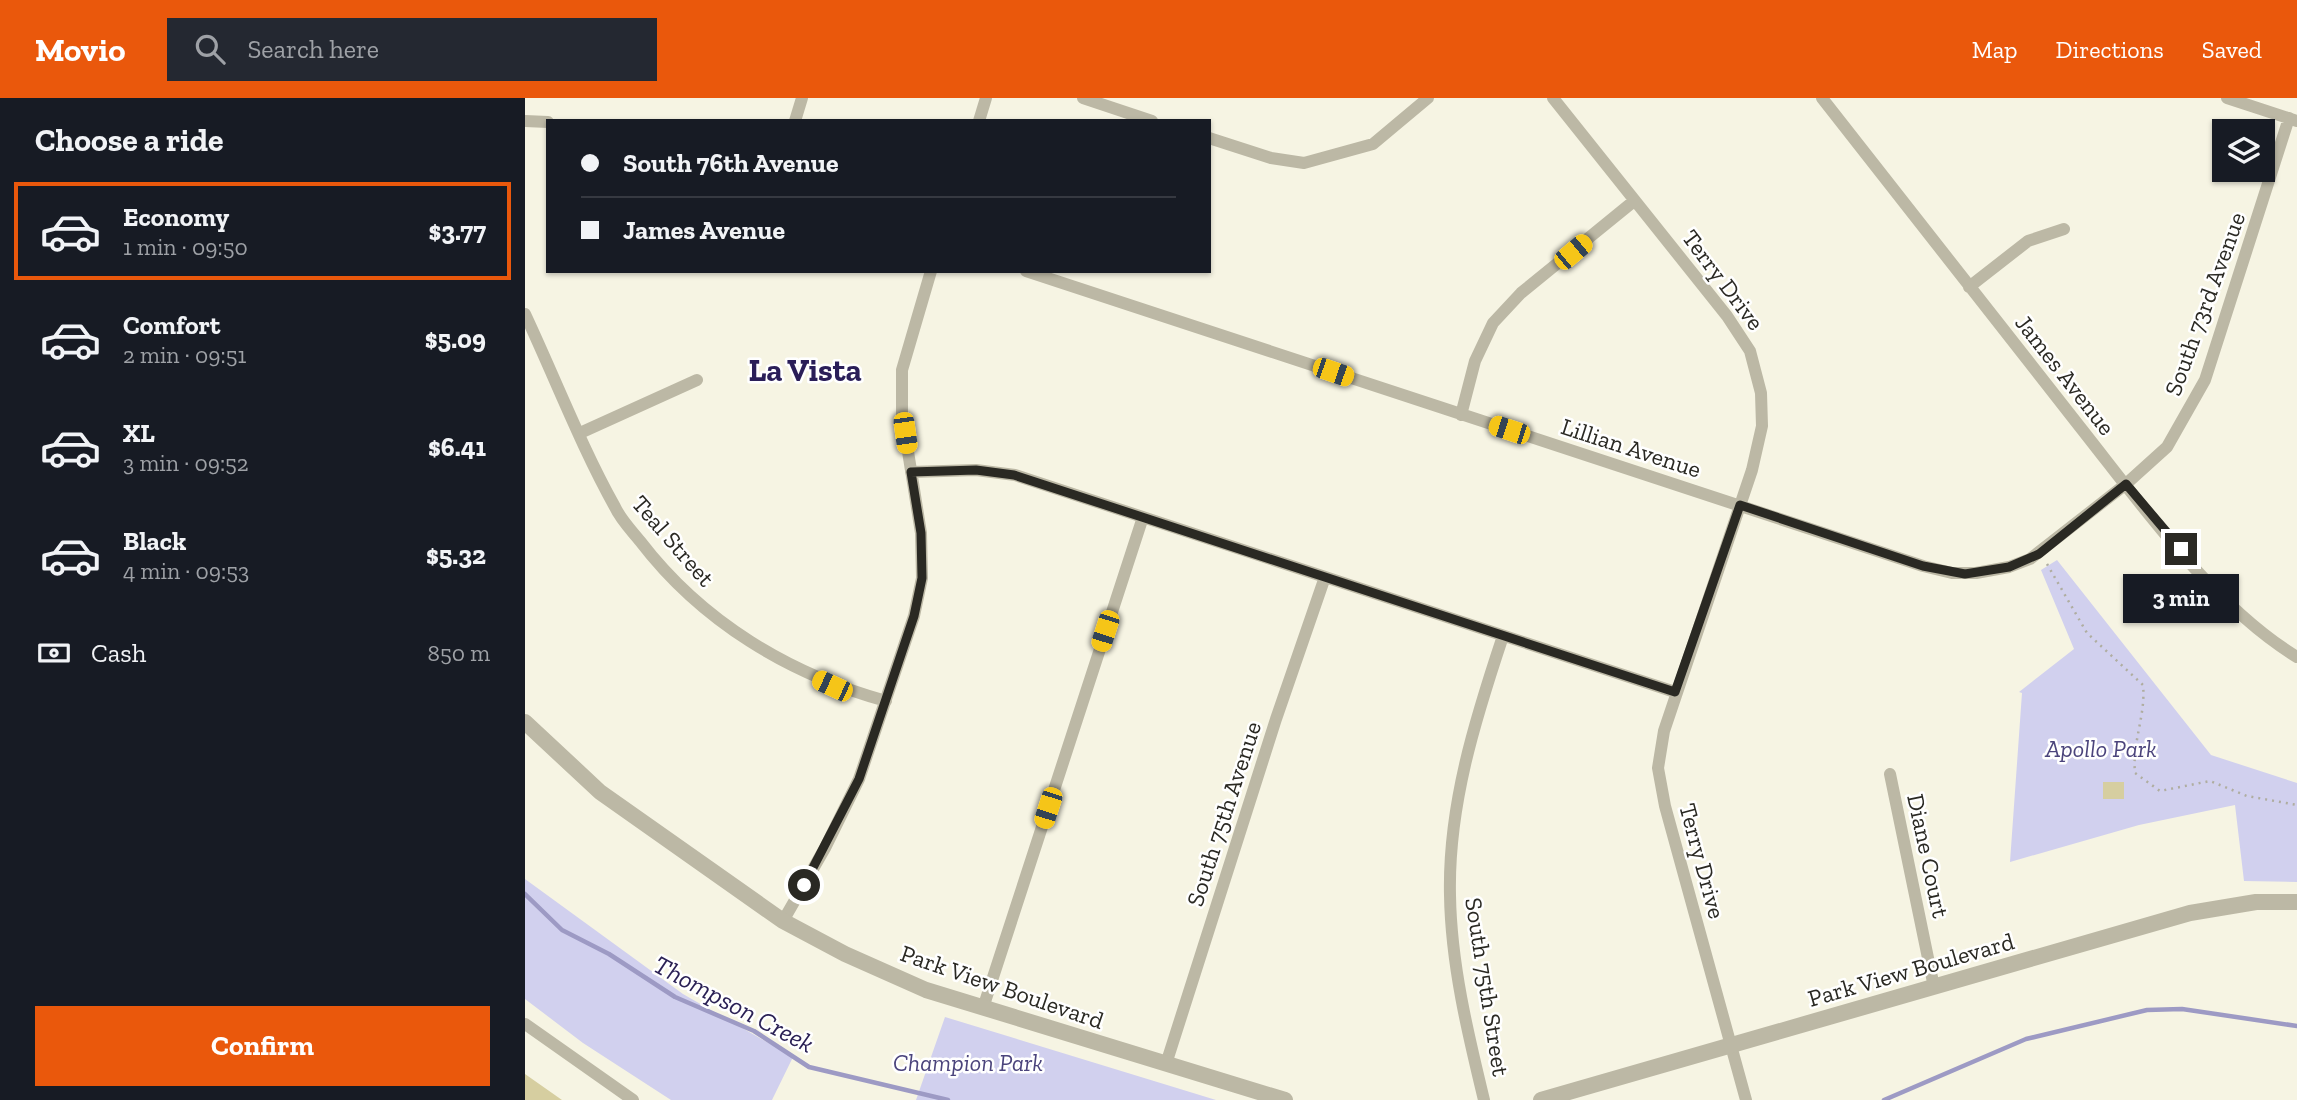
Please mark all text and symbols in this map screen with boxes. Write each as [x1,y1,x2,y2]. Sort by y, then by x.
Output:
search box [167,18,657,81]
text: Movio [35,30,125,69]
icon: search [191,30,229,68]
text: Search here [247,33,379,65]
text: Map [1972,35,2018,64]
text: Directions [2056,35,2164,64]
text: Saved [2202,35,2262,64]
map controls [2212,119,2275,182]
button: layers [2212,119,2275,182]
text: Choose a ride [35,121,223,159]
text: South 76th Avenue [623,147,839,179]
icon: car [39,200,102,263]
text: Economy [123,201,229,233]
street label: South 73rd Avenue [2158,208,2251,400]
text: James Avenue [623,214,785,246]
text: $3.77 [428,215,486,247]
street label: Terry Drive [1676,224,1771,336]
car [1551,230,1596,274]
text: 1 min · 09:50 [123,233,248,261]
icon: car [39,308,102,371]
text: Comfort [123,309,220,341]
street label: James Avenue [2009,309,2122,441]
text: $5.09 [425,323,486,355]
text: 2 min · 09:51 [123,341,246,369]
district label: La Vista [748,351,862,389]
car [1310,355,1357,389]
car [892,411,919,455]
street label: Lillian Avenue [1558,411,1705,484]
car [1486,414,1533,446]
icon: car [39,416,102,479]
text: XL [123,417,155,449]
text: $6.41 [428,431,486,463]
text: 3 min · 09:52 [123,449,249,477]
street label: Teal Street [626,489,721,592]
icon: car [39,524,102,587]
text: Black [123,525,186,557]
route end [2165,533,2197,565]
text: $5.32 [426,539,486,571]
text: 4 min · 09:53 [123,557,249,585]
callout: 3 min [2123,574,2239,622]
text: 3 min [2152,584,2210,612]
car [1089,608,1122,654]
icon: cash [35,634,73,672]
text: Cash [91,637,146,669]
text: 850 m [428,639,490,667]
car [809,668,856,704]
street label: South 75th Avenue [1180,718,1267,910]
park label: Apollo Park [2044,734,2157,763]
car [1032,785,1065,831]
street label: Diane Court [1901,791,1956,921]
street label: Terry Drive [1673,800,1732,922]
route start [788,869,820,901]
street label: South 75th Street [1459,896,1516,1078]
street label: Park View Boulevard [1804,926,2017,1013]
street label: Park View Boulevard [897,938,1108,1035]
water label: Thompson Creek [648,948,820,1060]
button: Confirm [35,1006,490,1086]
park label: Champion Park [893,1048,1043,1077]

